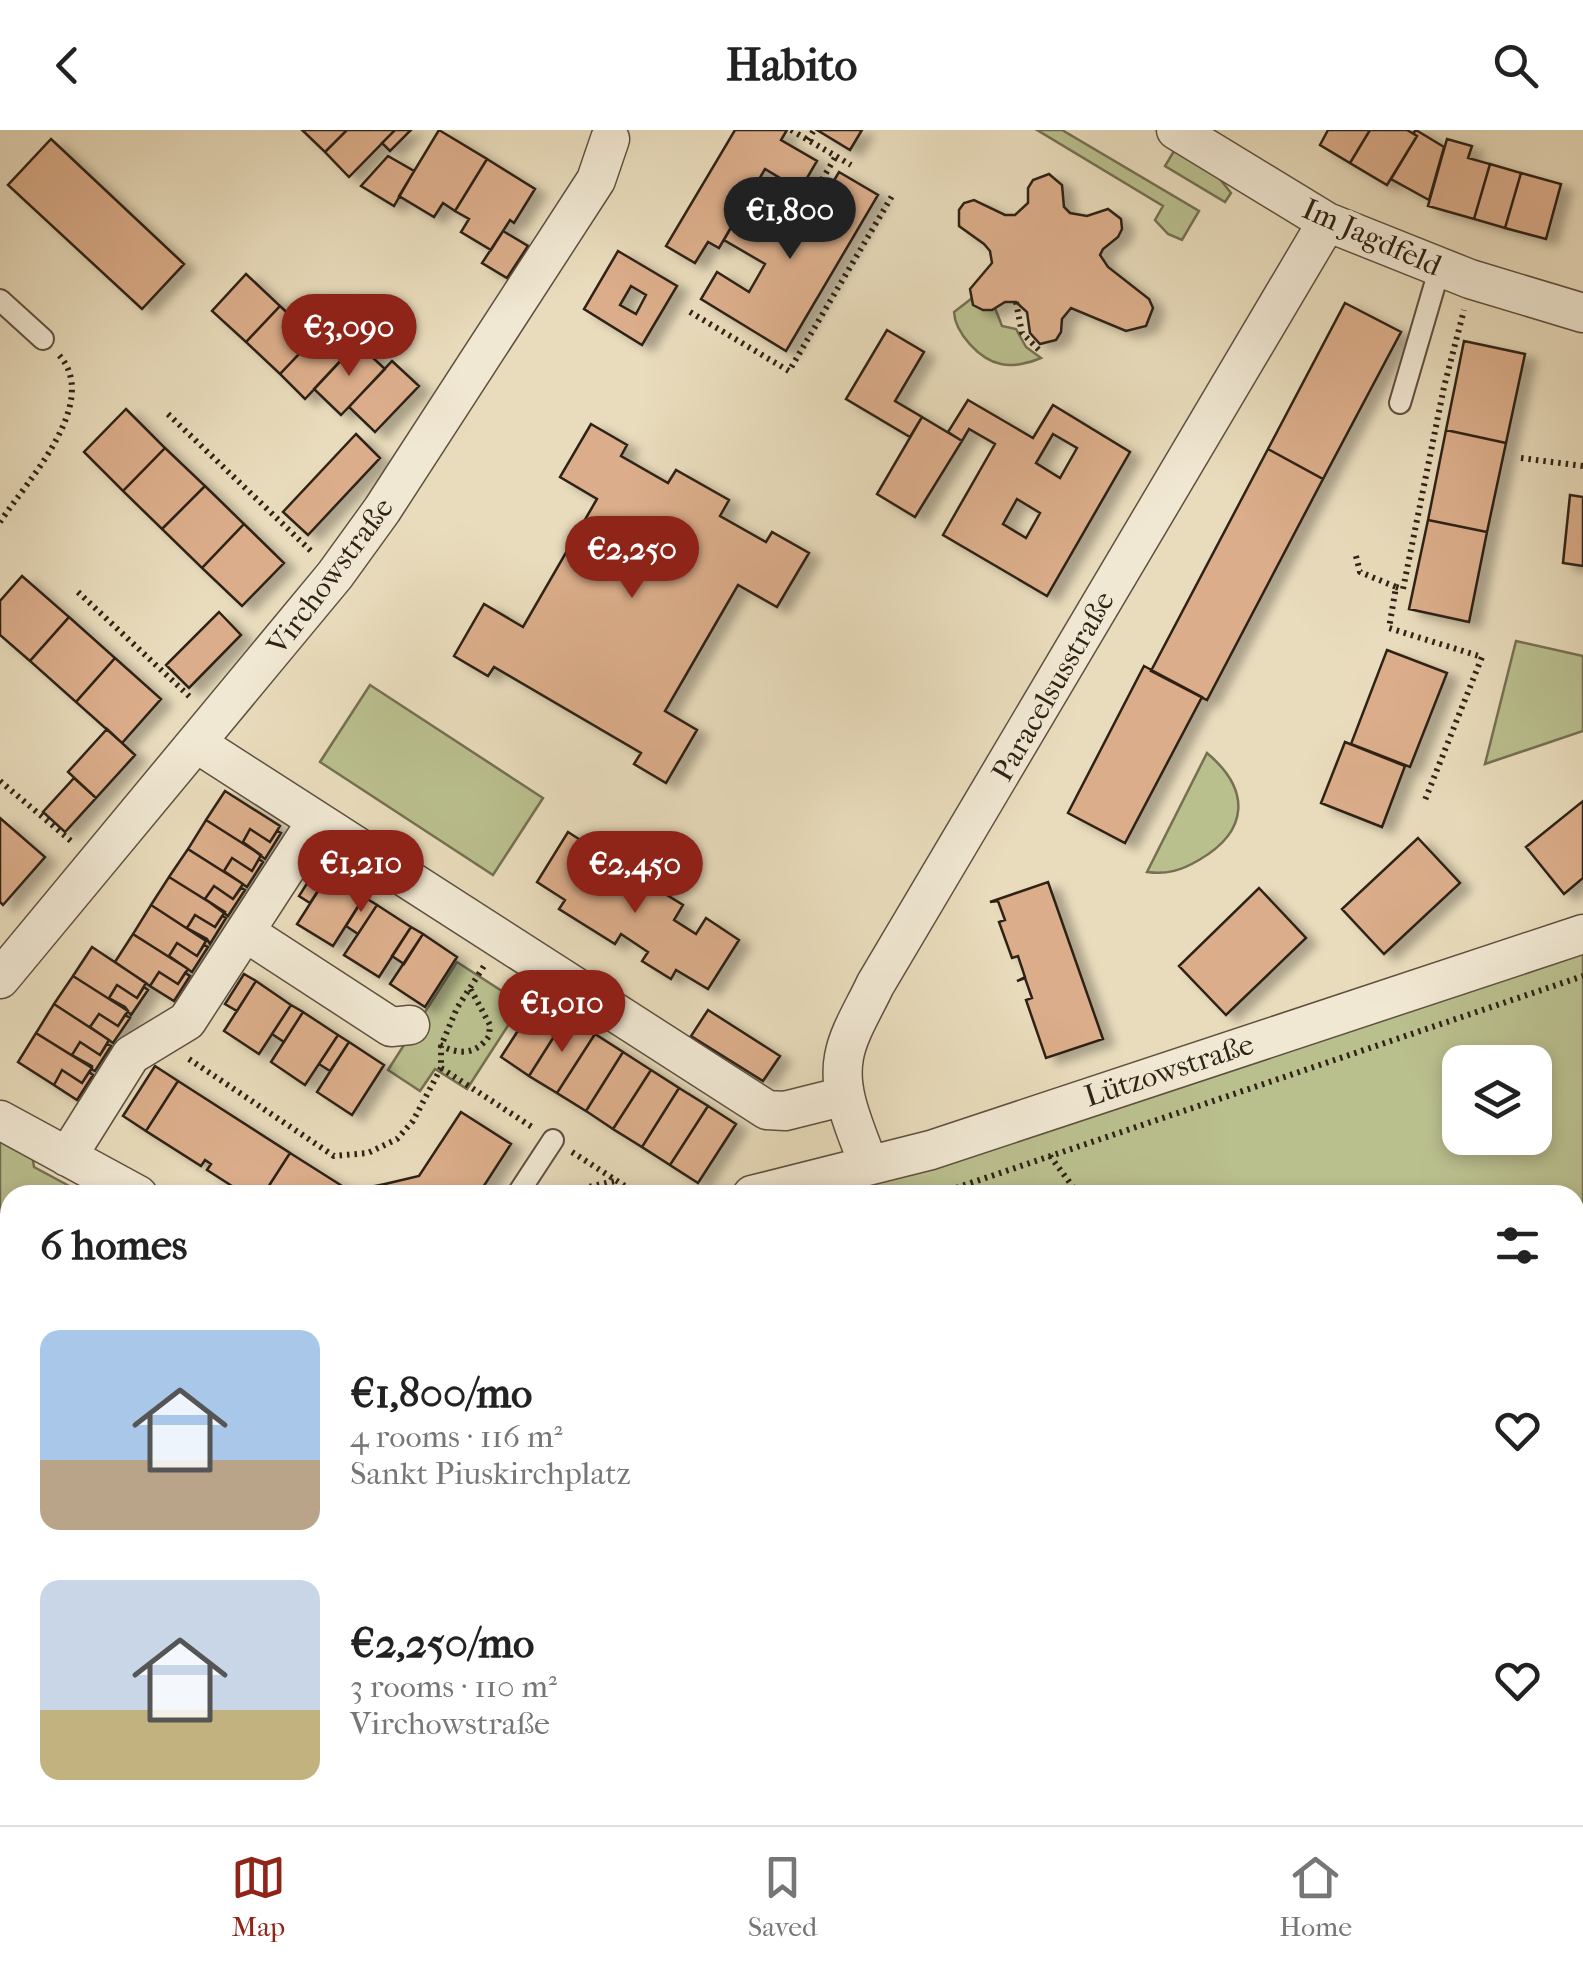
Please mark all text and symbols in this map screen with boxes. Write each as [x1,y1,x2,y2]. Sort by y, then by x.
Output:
icon: back [40,38,95,93]
icon: search [1488,38,1543,93]
text: Habito [726,39,857,92]
pin: €1,800 [709,177,871,262]
text: €1,800 [746,191,834,228]
street label: Im Jagdfeld [1297,191,1447,284]
pin: €3,090 [268,294,430,379]
text: €3,090 [304,308,394,345]
street label: Virchowstraße [259,491,401,662]
pin: €2,250 [551,516,713,601]
text: €2,250 [587,530,677,567]
street label: Paracelsusstraße [985,585,1122,787]
pin: €1,210 [280,830,442,915]
pin: €2,450 [554,831,716,916]
text: €1,210 [320,844,402,881]
text: €2,450 [589,845,681,882]
pin: €1,010 [481,970,643,1055]
text: €1,010 [520,984,604,1021]
street label: Lützowstraße [1080,1027,1258,1114]
map controls [1442,1045,1552,1155]
button: layers [1442,1045,1552,1155]
icon: filters [1490,1218,1545,1273]
text: 6 homes [40,1221,187,1270]
text: €1,800/mo [350,1369,532,1418]
icon: home [120,1370,240,1490]
icon: heart [1490,1403,1545,1458]
text: 4 rooms · 116 m² [350,1418,563,1455]
text: Sankt Piuskirchplatz [350,1455,631,1492]
text: €2,250/mo [350,1619,534,1668]
icon: home [120,1620,240,1740]
icon: heart [1490,1653,1545,1708]
text: 3 rooms · 110 m² [350,1668,557,1705]
text: Virchowstraße [350,1705,550,1742]
tab: Map [231,1850,286,1943]
tab: Saved [748,1850,817,1943]
tab: Home [1279,1850,1352,1943]

